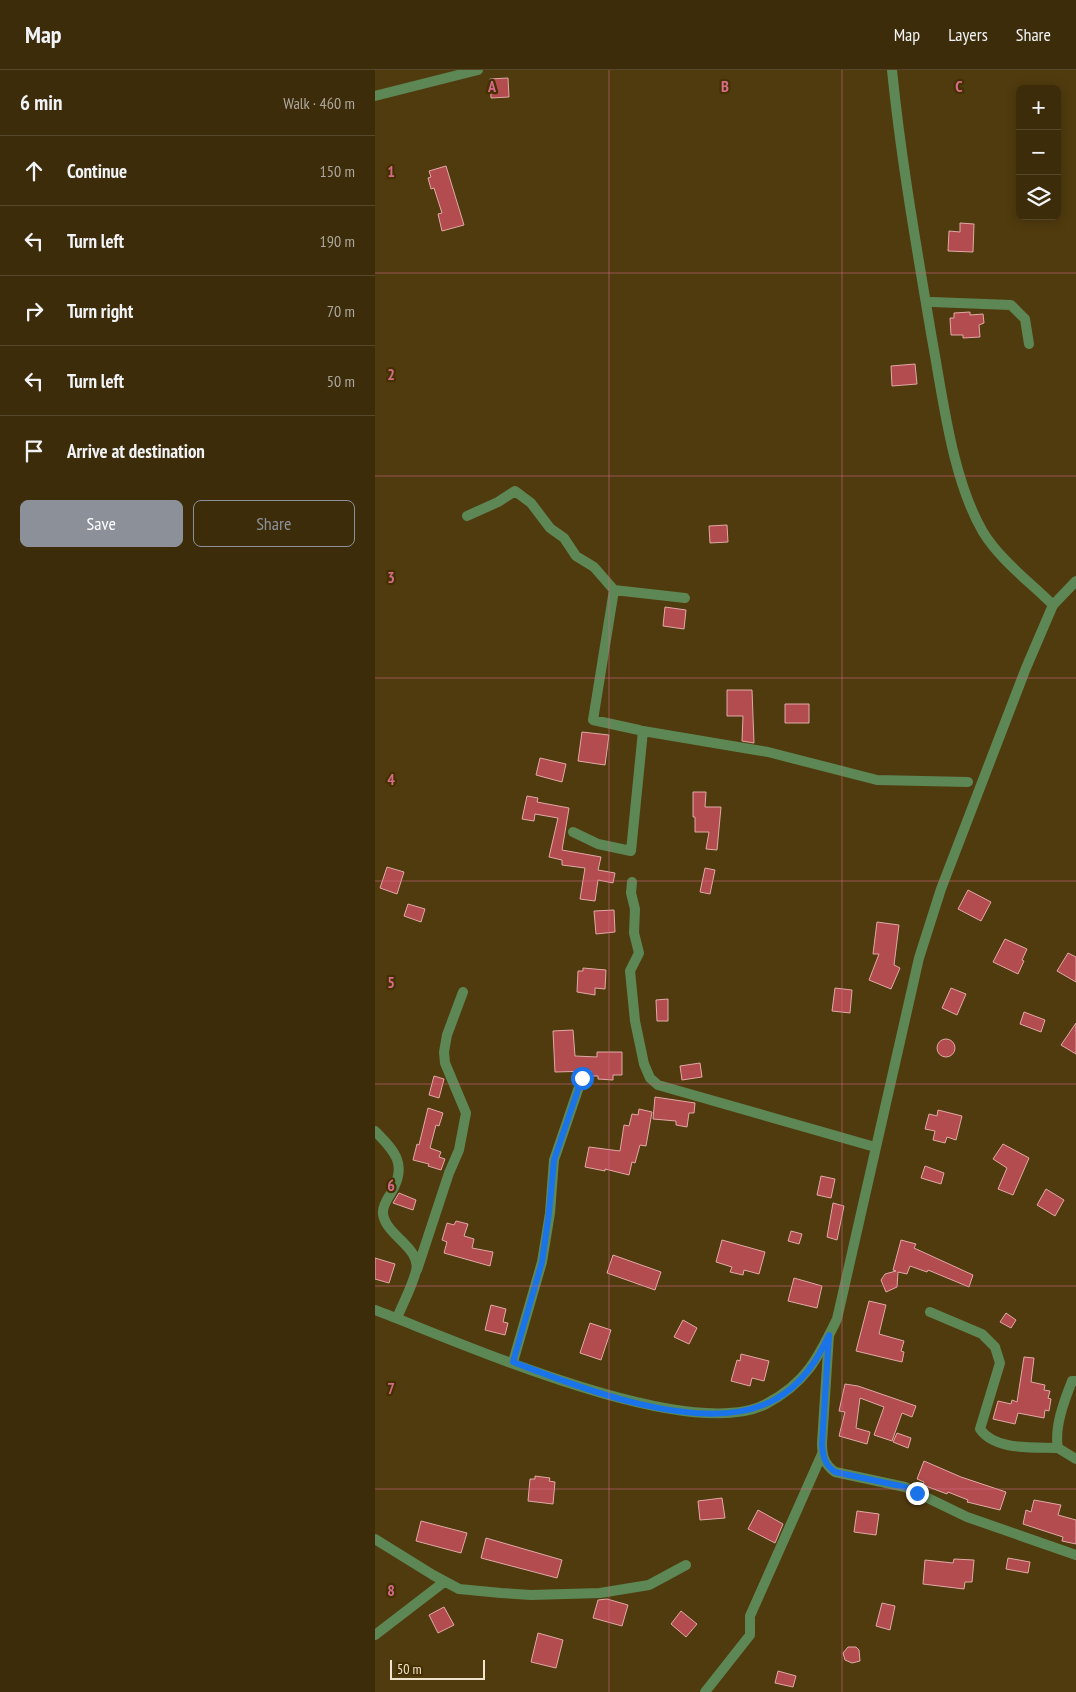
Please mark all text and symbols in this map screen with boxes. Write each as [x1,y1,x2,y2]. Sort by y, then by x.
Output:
text: Map [25,19,62,50]
text: Map [894,23,920,46]
text: Layers [948,23,988,46]
text: Share [1016,23,1051,46]
text: A [487,76,497,96]
text: B [721,76,729,96]
text: C [955,76,963,96]
map controls [1016,85,1061,220]
button: + [1016,85,1061,130]
text: 6 min [20,89,62,116]
text: Walk · 460 m [283,93,355,113]
button: − [1016,130,1061,175]
icon: ahead [20,157,48,185]
text: Continue [67,159,127,183]
text: 150 m [320,161,355,181]
text: 1 [387,161,395,181]
button: layers [1016,175,1061,220]
icon: left [20,227,48,255]
text: Turn left [67,229,124,253]
text: 190 m [320,231,355,251]
icon: right [20,297,48,325]
text: Turn right [67,299,133,323]
text: 70 m [327,301,355,321]
text: 2 [387,364,395,384]
icon: left [20,367,48,395]
text: Turn left [67,369,124,393]
text: 50 m [327,371,355,391]
icon: arrive [20,437,48,465]
text: Arrive at destination [67,439,205,463]
button: Save [20,500,183,547]
button: Share [193,500,355,547]
text: 3 [387,567,395,587]
text: 4 [387,769,395,789]
text: 5 [387,972,395,992]
route start [571,1067,594,1090]
text: 6 [387,1175,395,1195]
text: 7 [387,1378,395,1398]
route end [906,1482,929,1505]
text: 8 [387,1580,395,1600]
scale bar [390,1657,485,1680]
text: 50 m [397,1660,422,1678]

